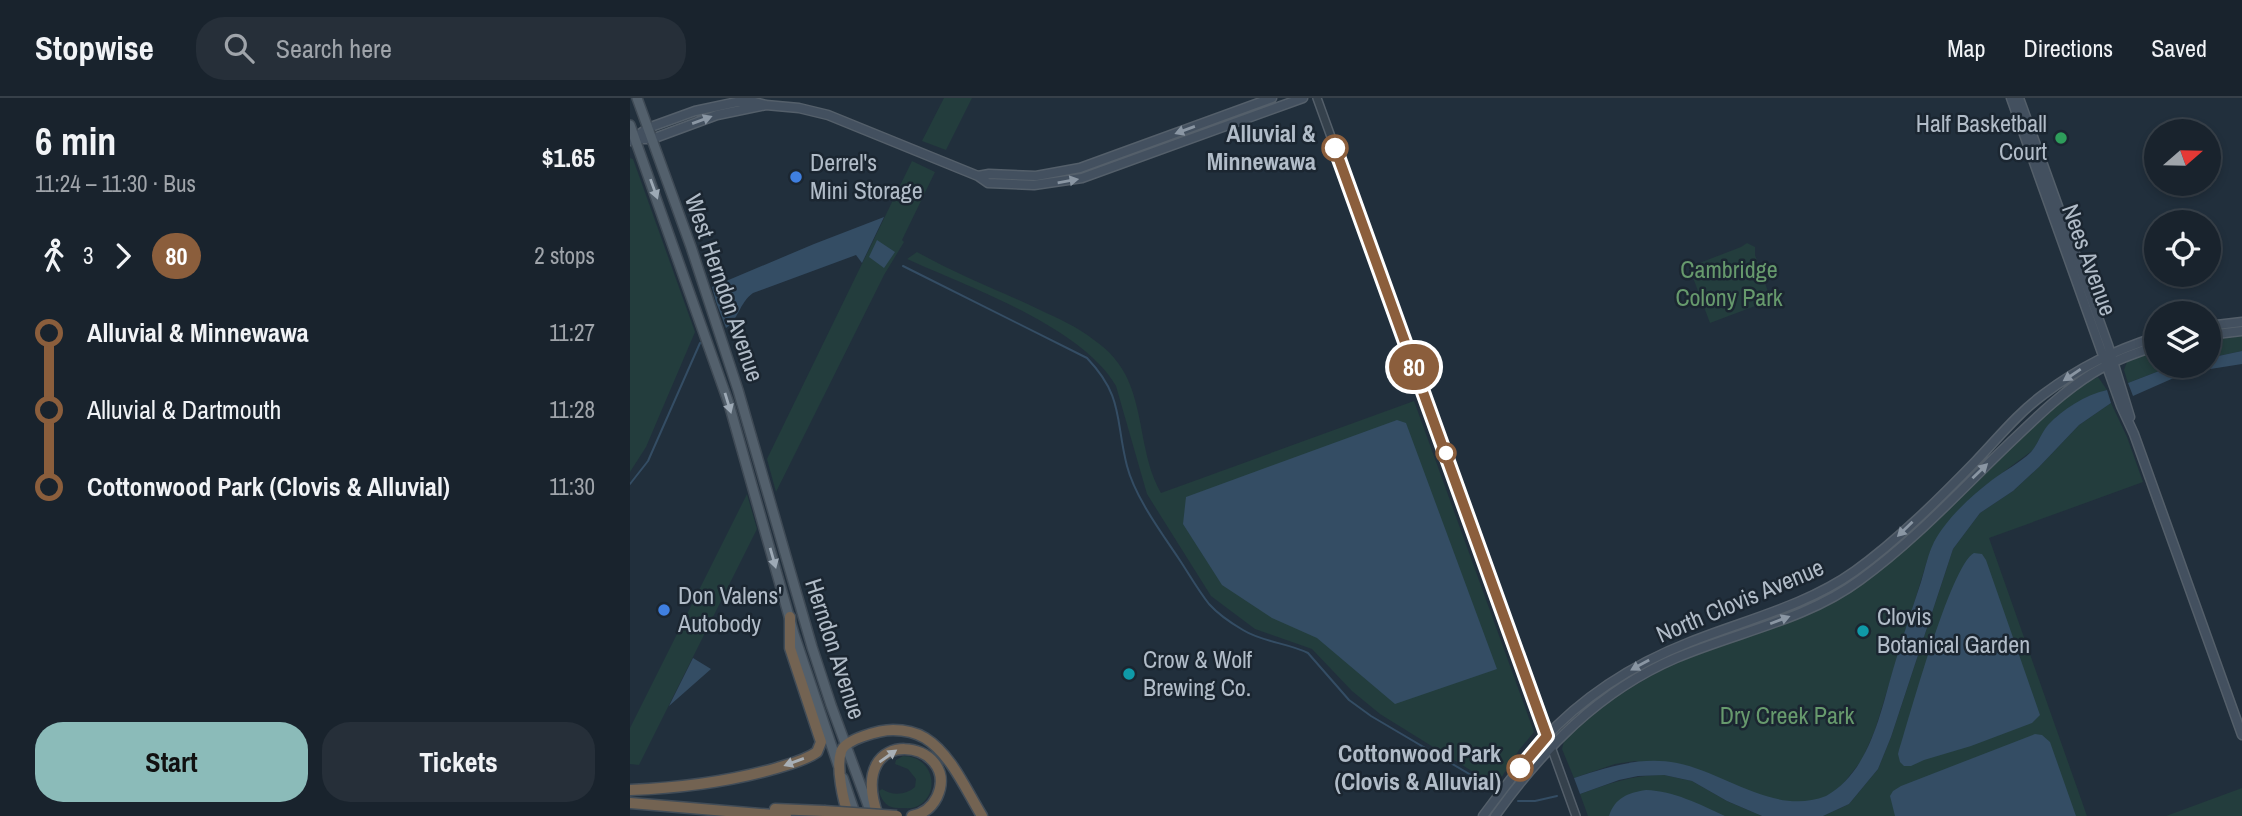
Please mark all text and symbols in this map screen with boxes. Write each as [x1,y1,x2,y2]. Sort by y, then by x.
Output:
search box [196,17,686,80]
text: Stopwise [35,26,154,70]
icon: search [220,29,258,67]
text: Search here [276,31,392,66]
text: Map [1947,32,1985,64]
text: Directions [2023,32,2113,64]
text: Saved [2151,32,2207,64]
place label: Half Basketball Court [1916,107,2048,167]
one-way arrow [692,114,713,125]
text: 6 min [35,116,116,167]
place label: Alluvial & Minnewawa [1207,117,1316,177]
north arrow [2144,119,2221,196]
map controls [2144,119,2221,378]
one-way arrow [1174,125,1195,136]
marker: Half Basketball Court [2053,130,2069,146]
marker: Alluvial & Minnewawa [1322,135,1348,161]
text: $1.65 [542,140,595,175]
place label: Derrel's Mini Storage [810,146,923,206]
text: 11:24 – 11:30 · Bus [35,168,196,199]
marker: Derrel's Mini Storage [788,169,804,185]
one-way arrow [1057,175,1079,186]
one-way arrow [648,178,659,199]
street label: West Herndon Avenue [678,190,772,386]
street label: Nees Avenue [2055,199,2125,320]
button: locate [2144,210,2221,287]
icon: walk [35,237,73,275]
icon: forward [104,237,142,275]
text: 3 [83,240,94,271]
text: 80 [166,240,187,272]
text: 2 stops [534,240,595,271]
park label: Cambridge Colony Park [1675,253,1783,313]
button: layers [2144,301,2221,378]
text: Alluvial & Minnewawa [87,315,309,350]
text: 11:27 [549,317,595,348]
line badge: 80 [1382,344,1446,390]
text: 80 [1403,351,1425,383]
one-way arrow [2062,369,2082,382]
text: Alluvial & Dartmouth [87,392,281,427]
one-way arrow [724,393,734,414]
text: 11:28 [549,394,595,425]
unlabelled marker [1436,443,1456,463]
one-way arrow [1971,463,1988,480]
text: Cottonwood Park (Clovis & Alluvial) [87,469,450,504]
text: 11:30 [549,471,595,502]
one-way arrow [1897,520,1914,536]
one-way arrow [768,548,779,570]
street label: North Clovis Avenue [1651,550,1828,650]
street label: Herndon Avenue [798,574,874,723]
place label: Don Valens' Autobody [677,579,782,639]
place label: Clovis Botanical Garden [1877,600,2030,660]
marker: Don Valens' Autobody [656,602,672,618]
one-way arrow [1769,614,1790,625]
marker: Clovis Botanical Garden [1855,623,1871,639]
place label: Crow & Wolf Brewing Co. [1143,643,1253,703]
one-way arrow [1630,659,1650,671]
marker: Crow & Wolf Brewing Co. [1121,666,1137,682]
park label: Dry Creek Park [1720,699,1854,731]
button: Start [35,722,308,802]
button: Tickets [322,722,595,802]
place label: Cottonwood Park (Clovis & Alluvial) [1334,737,1501,797]
one-way arrow [878,749,897,763]
marker: Cottonwood Park (Clovis & Alluvial) [1507,755,1533,781]
one-way arrow [783,757,804,768]

